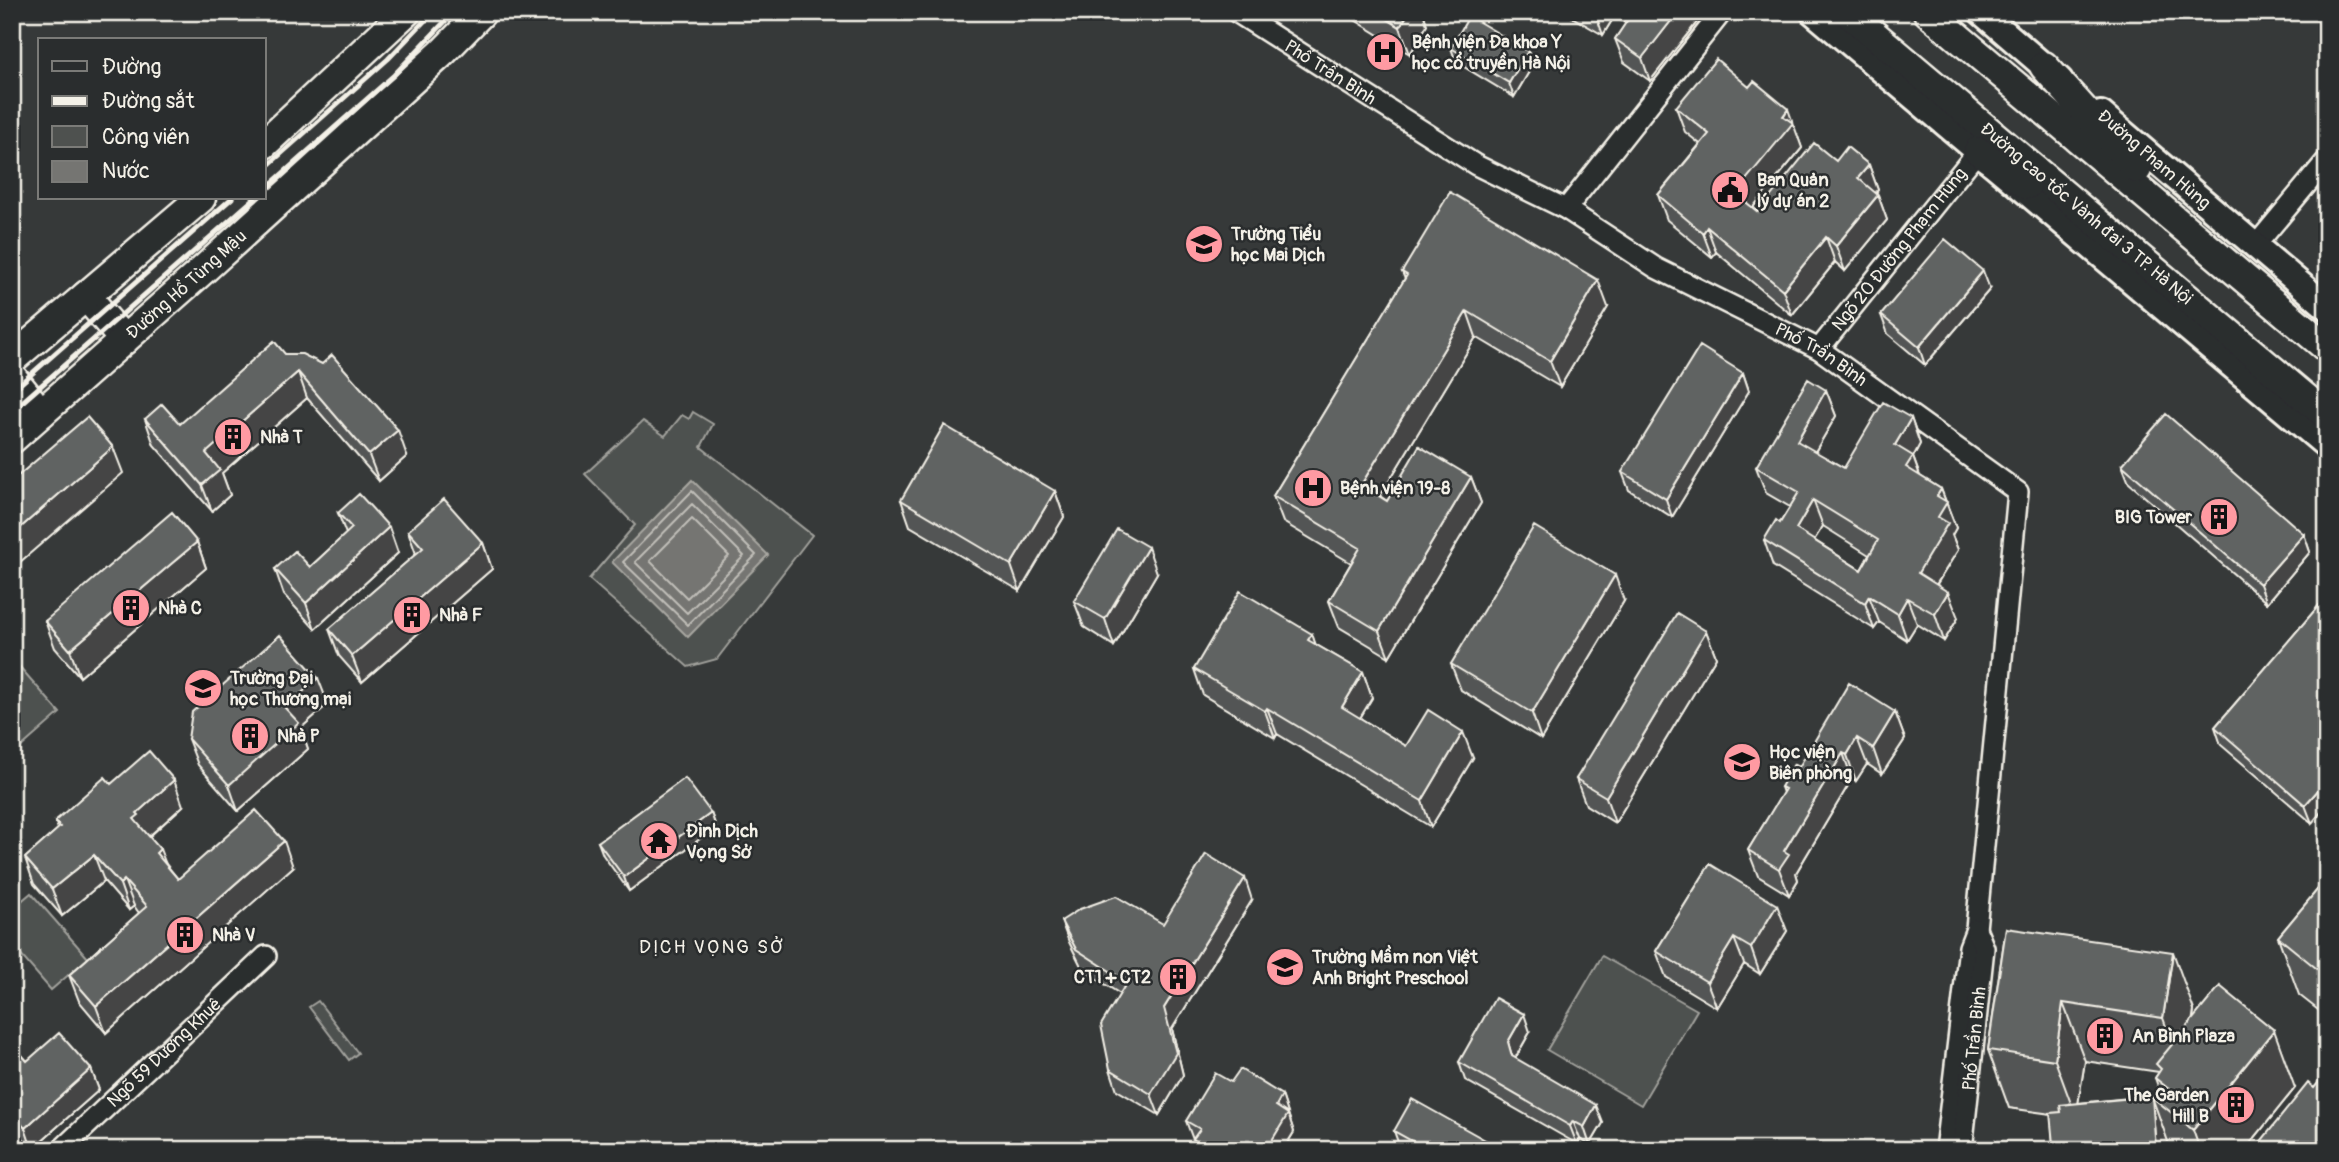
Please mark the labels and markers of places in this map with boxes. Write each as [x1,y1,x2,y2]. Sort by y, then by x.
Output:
hospital icon: Bệnh viện Đa khoa Y học cổ truyền Hà Nội [1364,31,1406,73]
place label: Bệnh viện Đa khoa Y học cổ truyền Hà Nội [1412,31,1570,75]
public building icon: Ban Quản lý dự án 2 [1709,169,1751,211]
place label: Ban Quản lý dự án 2 [1757,169,1829,213]
school or university icon: Trường Tiểu học Mai Dịch [1183,223,1225,265]
place label: Trường Tiểu học Mai Dịch [1230,223,1325,267]
building icon: Nhà T [212,416,254,458]
place label: Nhà T [260,426,303,449]
hospital icon: Bệnh viện 19-8 [1292,467,1334,509]
place label: Bệnh viện 19-8 [1340,477,1450,500]
building icon: BIG Tower [2198,496,2240,538]
place label: BIG Tower [2115,506,2193,529]
building icon: Nhà C [110,587,152,629]
building icon: Nhà F [391,594,433,636]
place label: Nhà C [158,597,202,620]
place label: Nhà F [439,604,483,627]
school or university icon: Trường Đại học Thương mại [182,667,224,709]
place label: Trường Đại học Thương mại [229,667,351,711]
building icon: Nhà P [229,715,271,757]
place label: Nhà P [277,725,320,748]
school or university icon: Học viện Biên phòng [1721,741,1763,783]
place label: Học viện Biên phòng [1769,741,1852,785]
temple icon: Đình Dịch Vọng Sở [638,820,680,862]
place label: Đình Dịch Vọng Sở [686,820,758,864]
building icon: Nhà V [164,914,206,956]
place label: Nhà V [212,924,256,947]
place label: Trường Mầm non Việt Anh Bright Preschool [1311,944,1478,990]
school or university icon: Trường Mầm non Việt Anh Bright Preschool [1264,946,1306,988]
building icon: CT1 + CT2 [1157,956,1199,998]
place label: CT1 + CT2 [1074,966,1151,989]
building icon: An Bình Plaza [2084,1015,2126,1057]
place label: An Bình Plaza [2132,1025,2236,1048]
place label: The Garden Hill B [2123,1084,2209,1128]
building icon: The Garden Hill B [2215,1084,2257,1126]

